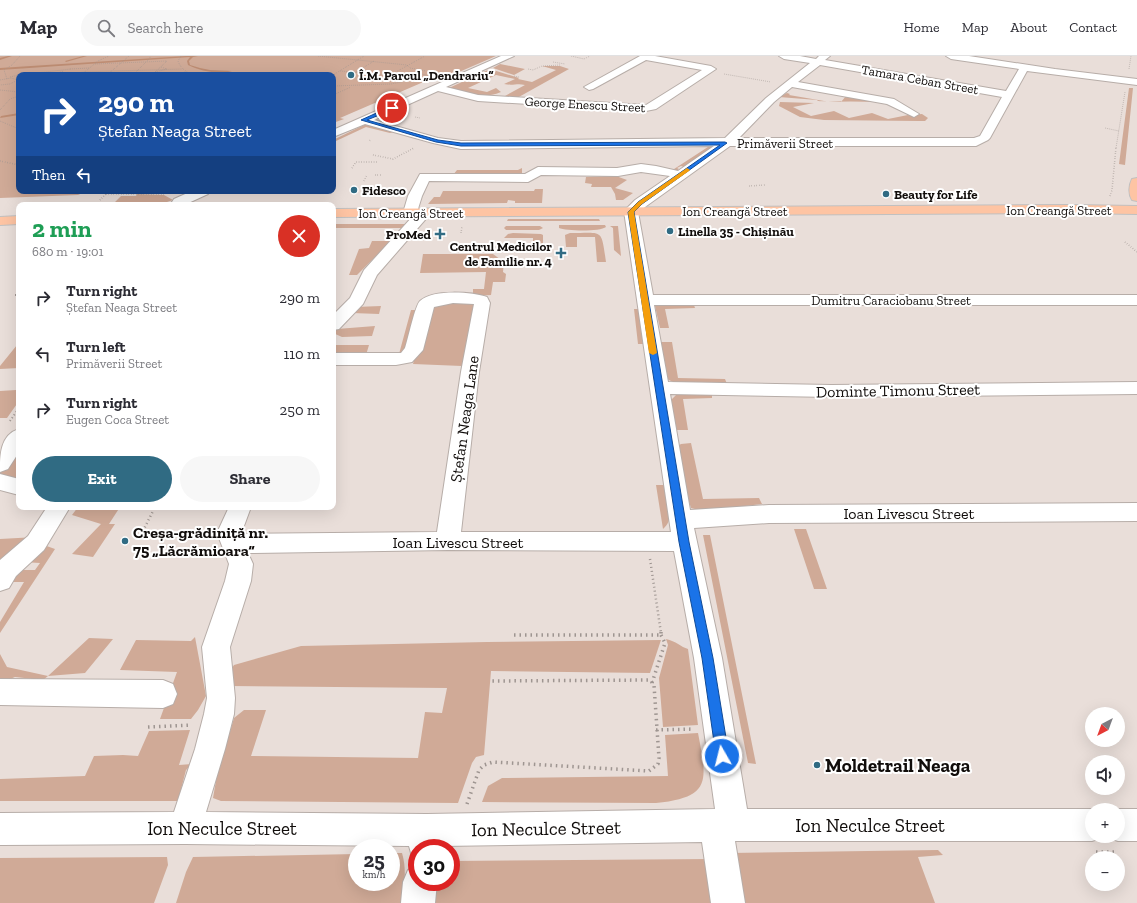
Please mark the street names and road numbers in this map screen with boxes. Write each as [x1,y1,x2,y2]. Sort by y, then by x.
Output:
street label: Tamara Ceban Street [860,62,980,97]
street label: George Enescu Street [524,94,646,115]
street label: Primăverii Street [737,136,833,151]
street label: Ion Creangă Street [1006,203,1112,218]
street label: Ion Creangă Street [682,204,788,219]
street label: Ion Creangă Street [358,206,464,221]
street label: Dumitru Caraciobanu Street [811,293,971,308]
street label: Ștefan Neaga Lane [446,355,483,484]
street label: Dominte Timonu Street [816,380,980,401]
street label: Ioan Livescu Street [843,504,975,523]
street label: Ioan Livescu Street [392,533,524,552]
street label: Ion Neculce Street [795,814,945,837]
street label: Ion Neculce Street [471,816,621,841]
street label: Ion Neculce Street [147,817,297,840]

